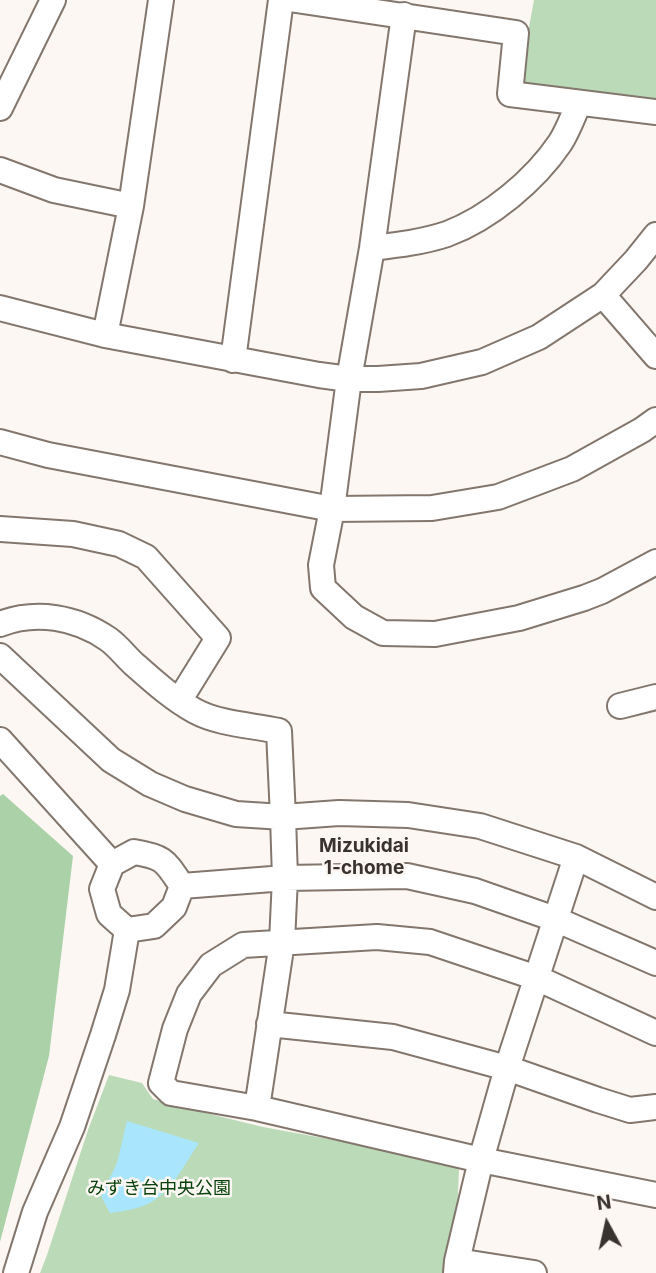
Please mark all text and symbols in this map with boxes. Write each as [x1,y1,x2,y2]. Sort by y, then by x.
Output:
district label: Mizukidai 1-chome [319,835,409,879]
park label: みずき台中央公園 [87,1178,231,1200]
north arrow [572,1189,642,1259]
text: N [595,1190,613,1215]

